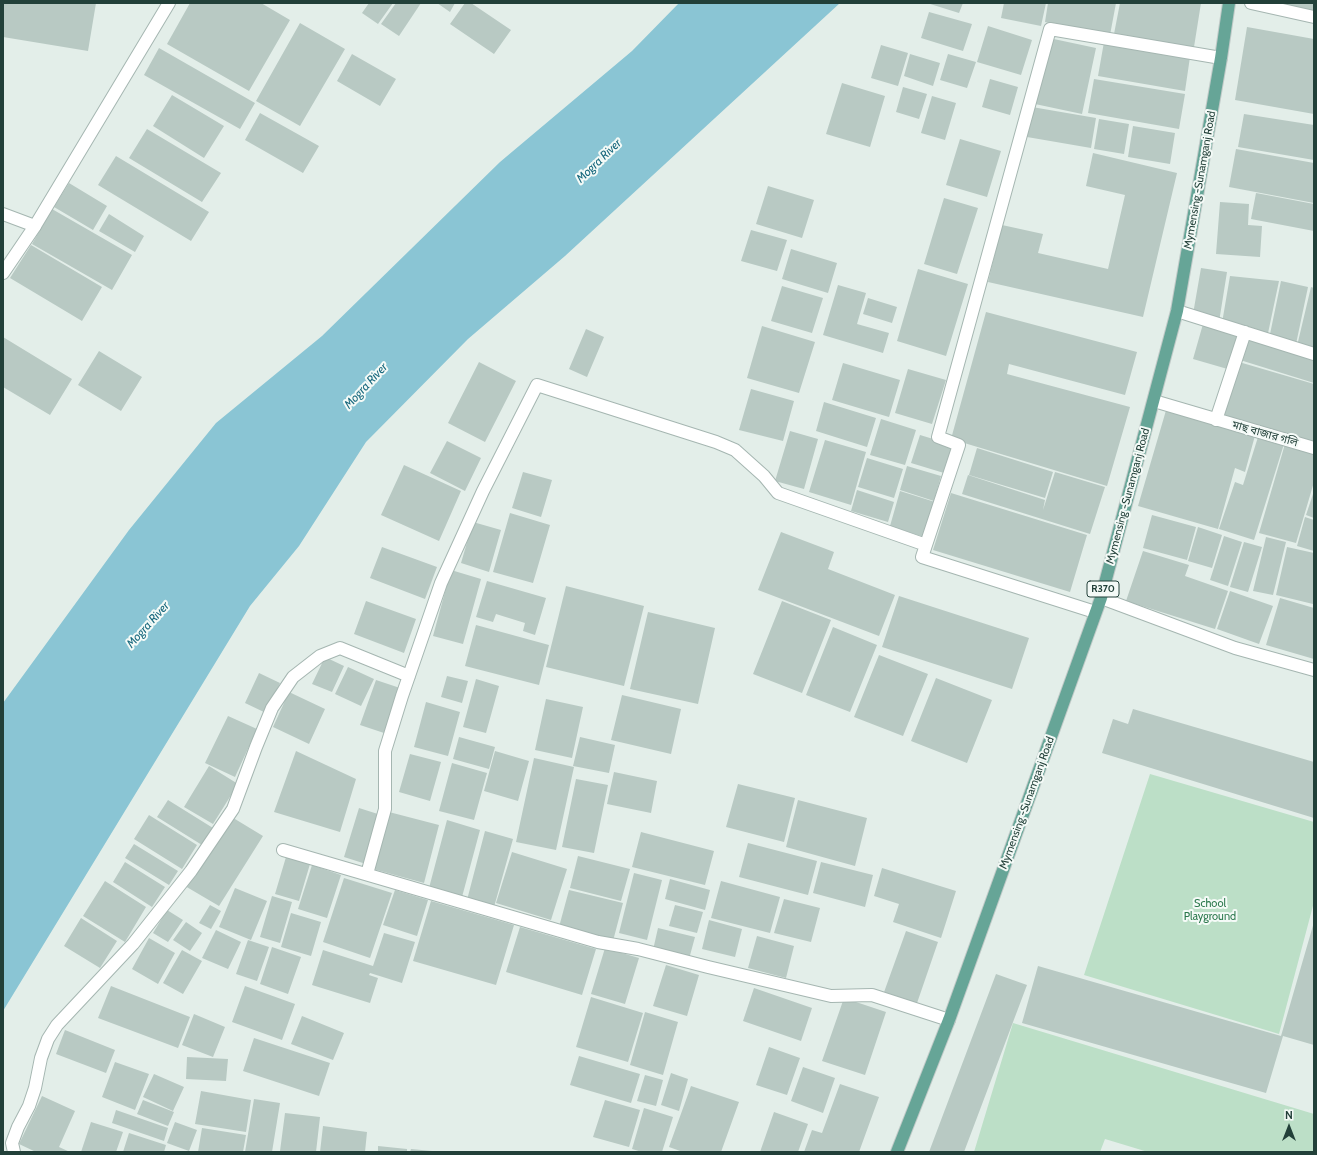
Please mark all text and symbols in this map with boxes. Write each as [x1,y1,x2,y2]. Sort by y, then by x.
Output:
street label: Mymensing -Sunamganj Road [1181,110,1219,250]
water label: Mogra River [574,136,624,186]
water label: Mogra River [341,360,391,412]
street label: মাছ বাজার গলি [1231,418,1299,450]
street label: Mymensing -Sunamganj Road [1104,427,1152,565]
road number: R370 [1087,581,1119,597]
water label: Mogra River [124,599,172,651]
street label: Mymensing -Sunamganj Road [997,735,1057,871]
park label: School Playground [1184,897,1236,923]
north arrow [1269,1107,1309,1147]
text: N [1285,1108,1293,1122]

